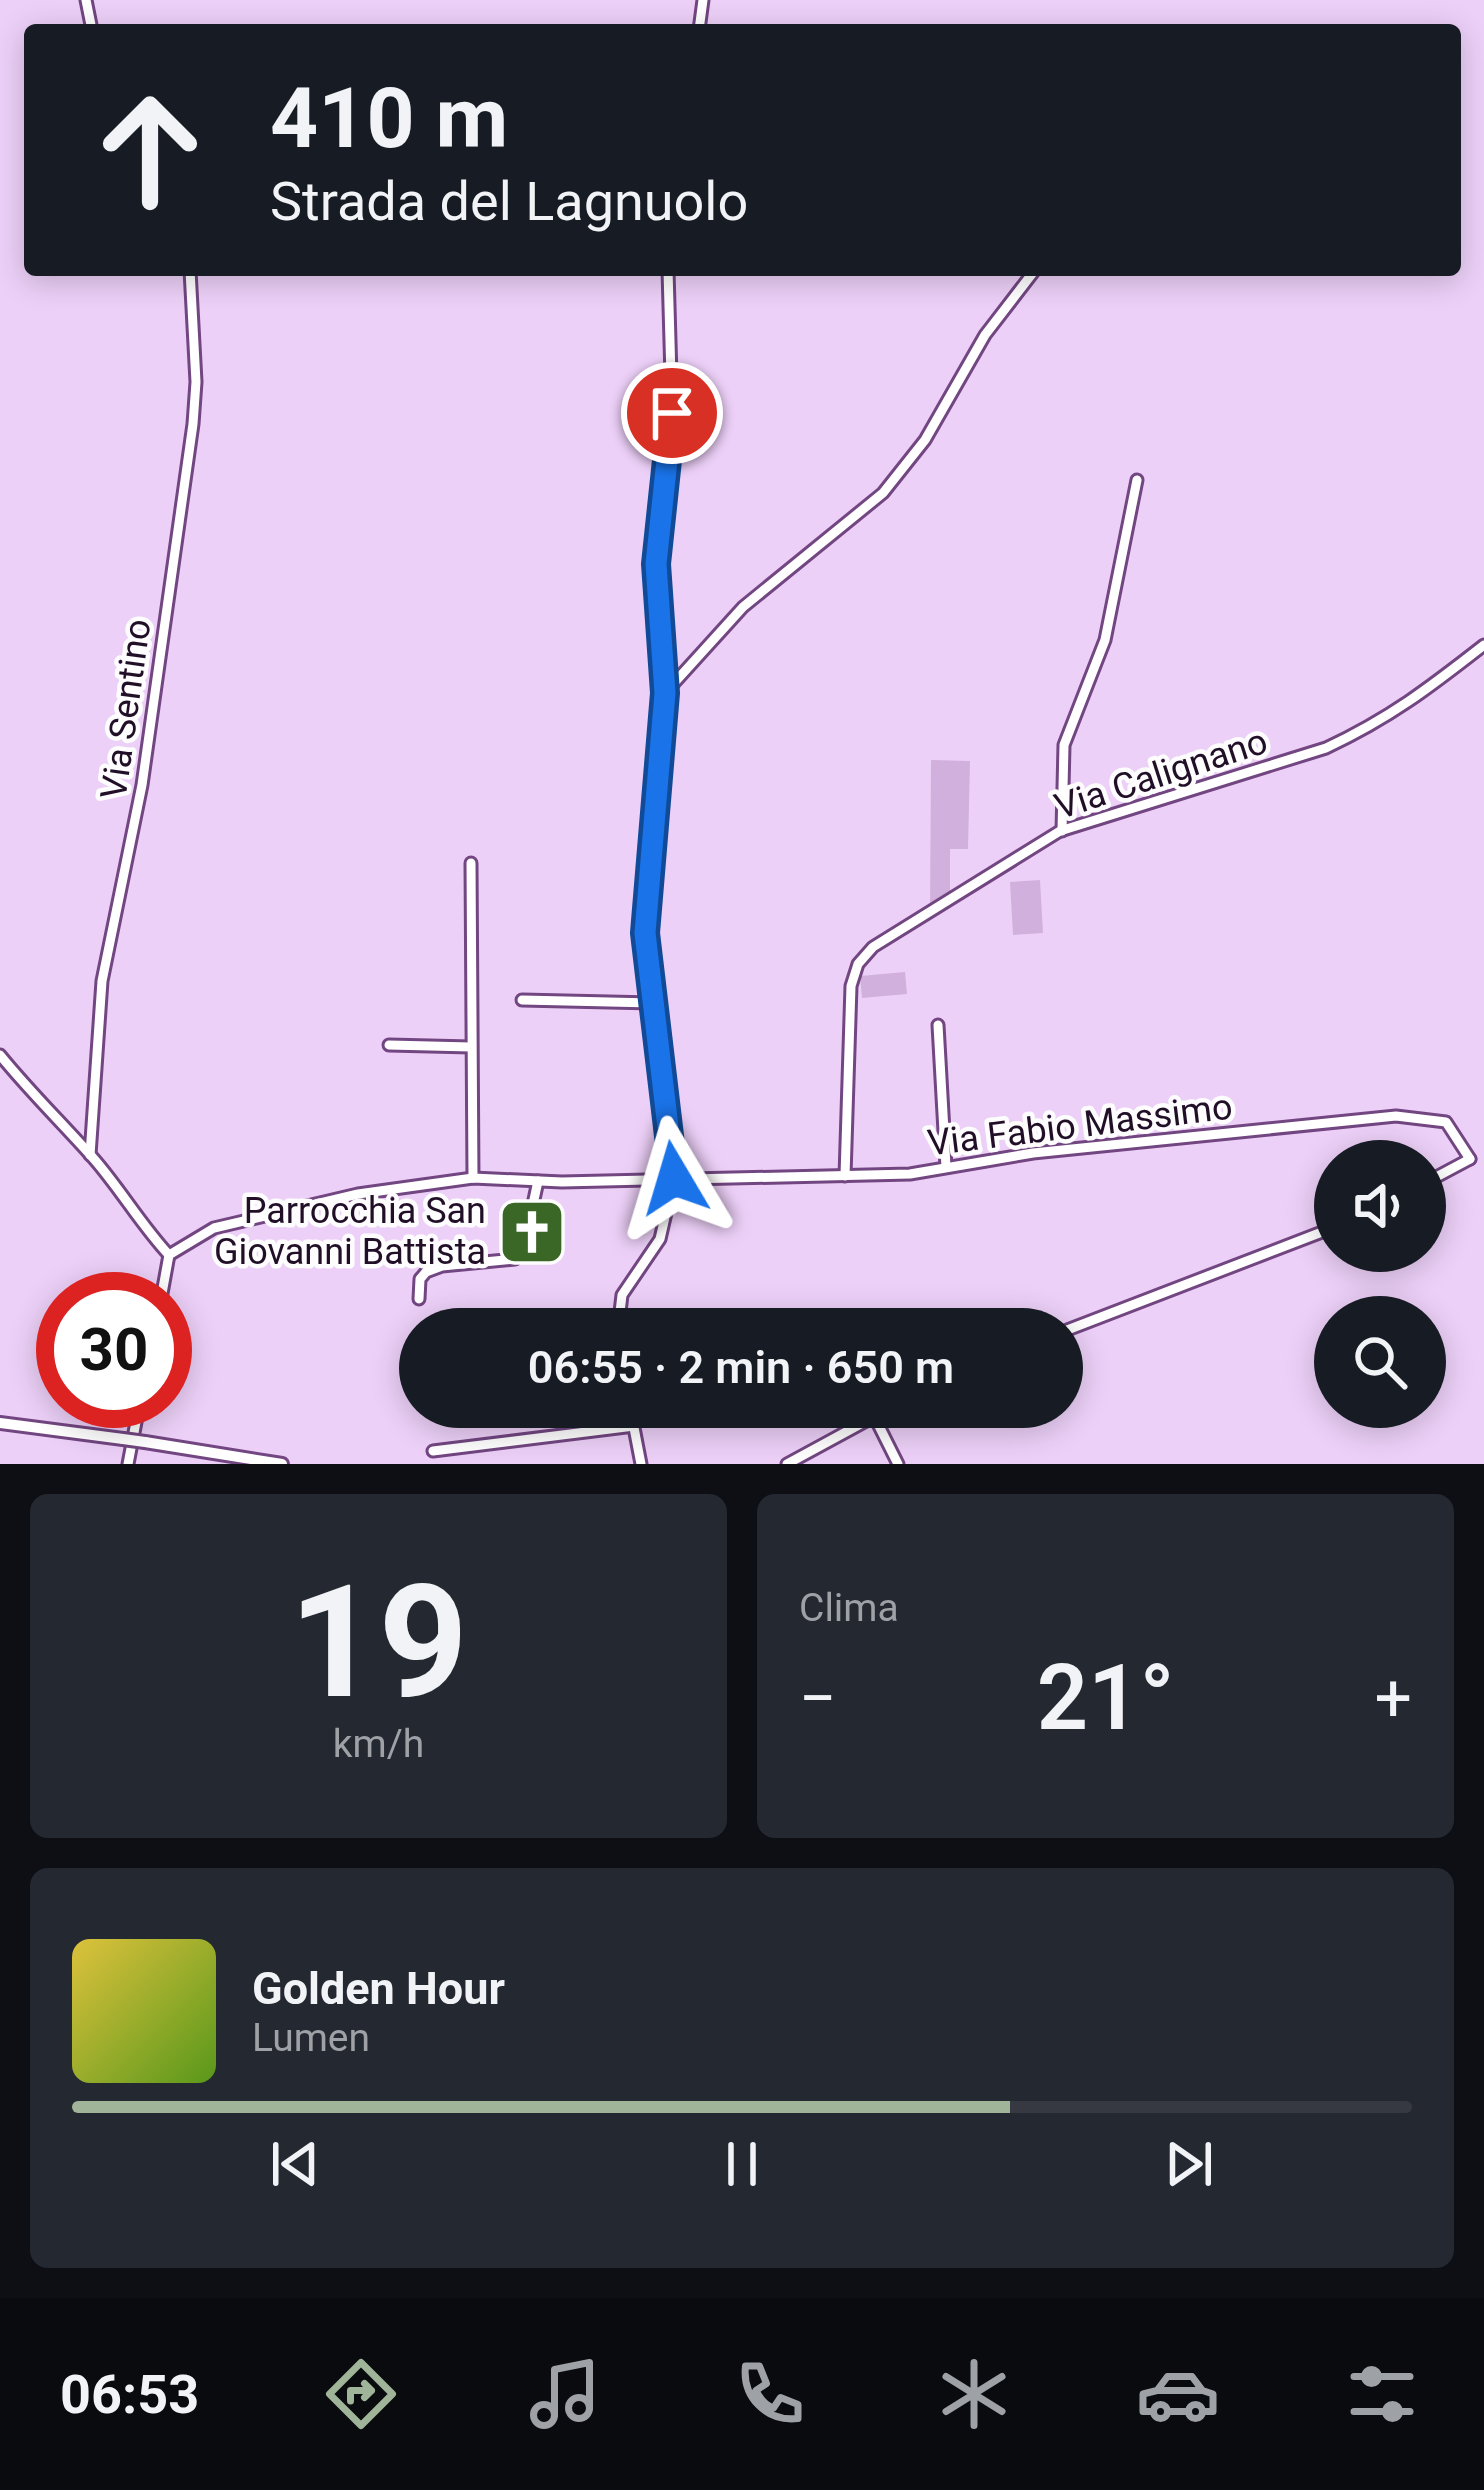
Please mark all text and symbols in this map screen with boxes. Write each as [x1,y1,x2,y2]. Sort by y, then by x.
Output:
text: 410 m [270,69,508,168]
icon: ahead [72,72,228,228]
text: Strada del Lagnuolo [270,170,748,233]
pin [621,362,723,464]
icon: arrive [639,380,705,446]
street label: Via Sentino [93,616,159,802]
street label: Via Calignano [1050,720,1272,828]
street label: Via Fabio Massimo [925,1085,1235,1165]
position arrow [611,1115,737,1241]
map controls [1314,1140,1446,1428]
button: sound [1314,1140,1446,1272]
place label: Parrocchia San Giovanni Battista [214,1190,486,1273]
church icon: Parrocchia San Giovanni Battista [497,1197,567,1267]
speed limit sign: 30 [36,1272,192,1428]
button: search [1314,1296,1446,1428]
text: 06:55 · 2 min · 650 m [528,1341,954,1394]
text: 19 [289,1551,468,1734]
text: Clima [799,1585,899,1631]
text: 21° [1037,1646,1174,1751]
text: − [799,1660,837,1737]
text: + [1375,1660,1412,1737]
text: km/h [333,1721,424,1767]
text: Golden Hour [252,1962,505,2015]
text: Lumen [252,2015,370,2061]
icon: previous [262,2131,328,2197]
icon: pause [709,2131,775,2197]
icon: next [1156,2131,1222,2197]
icon: directions [319,2352,403,2436]
icon: music [523,2352,607,2436]
icon: phone [728,2352,812,2436]
icon: climate [932,2352,1016,2436]
icon: car [1136,2352,1220,2436]
icon: filters [1340,2352,1424,2436]
text: 06:53 [60,2363,199,2426]

